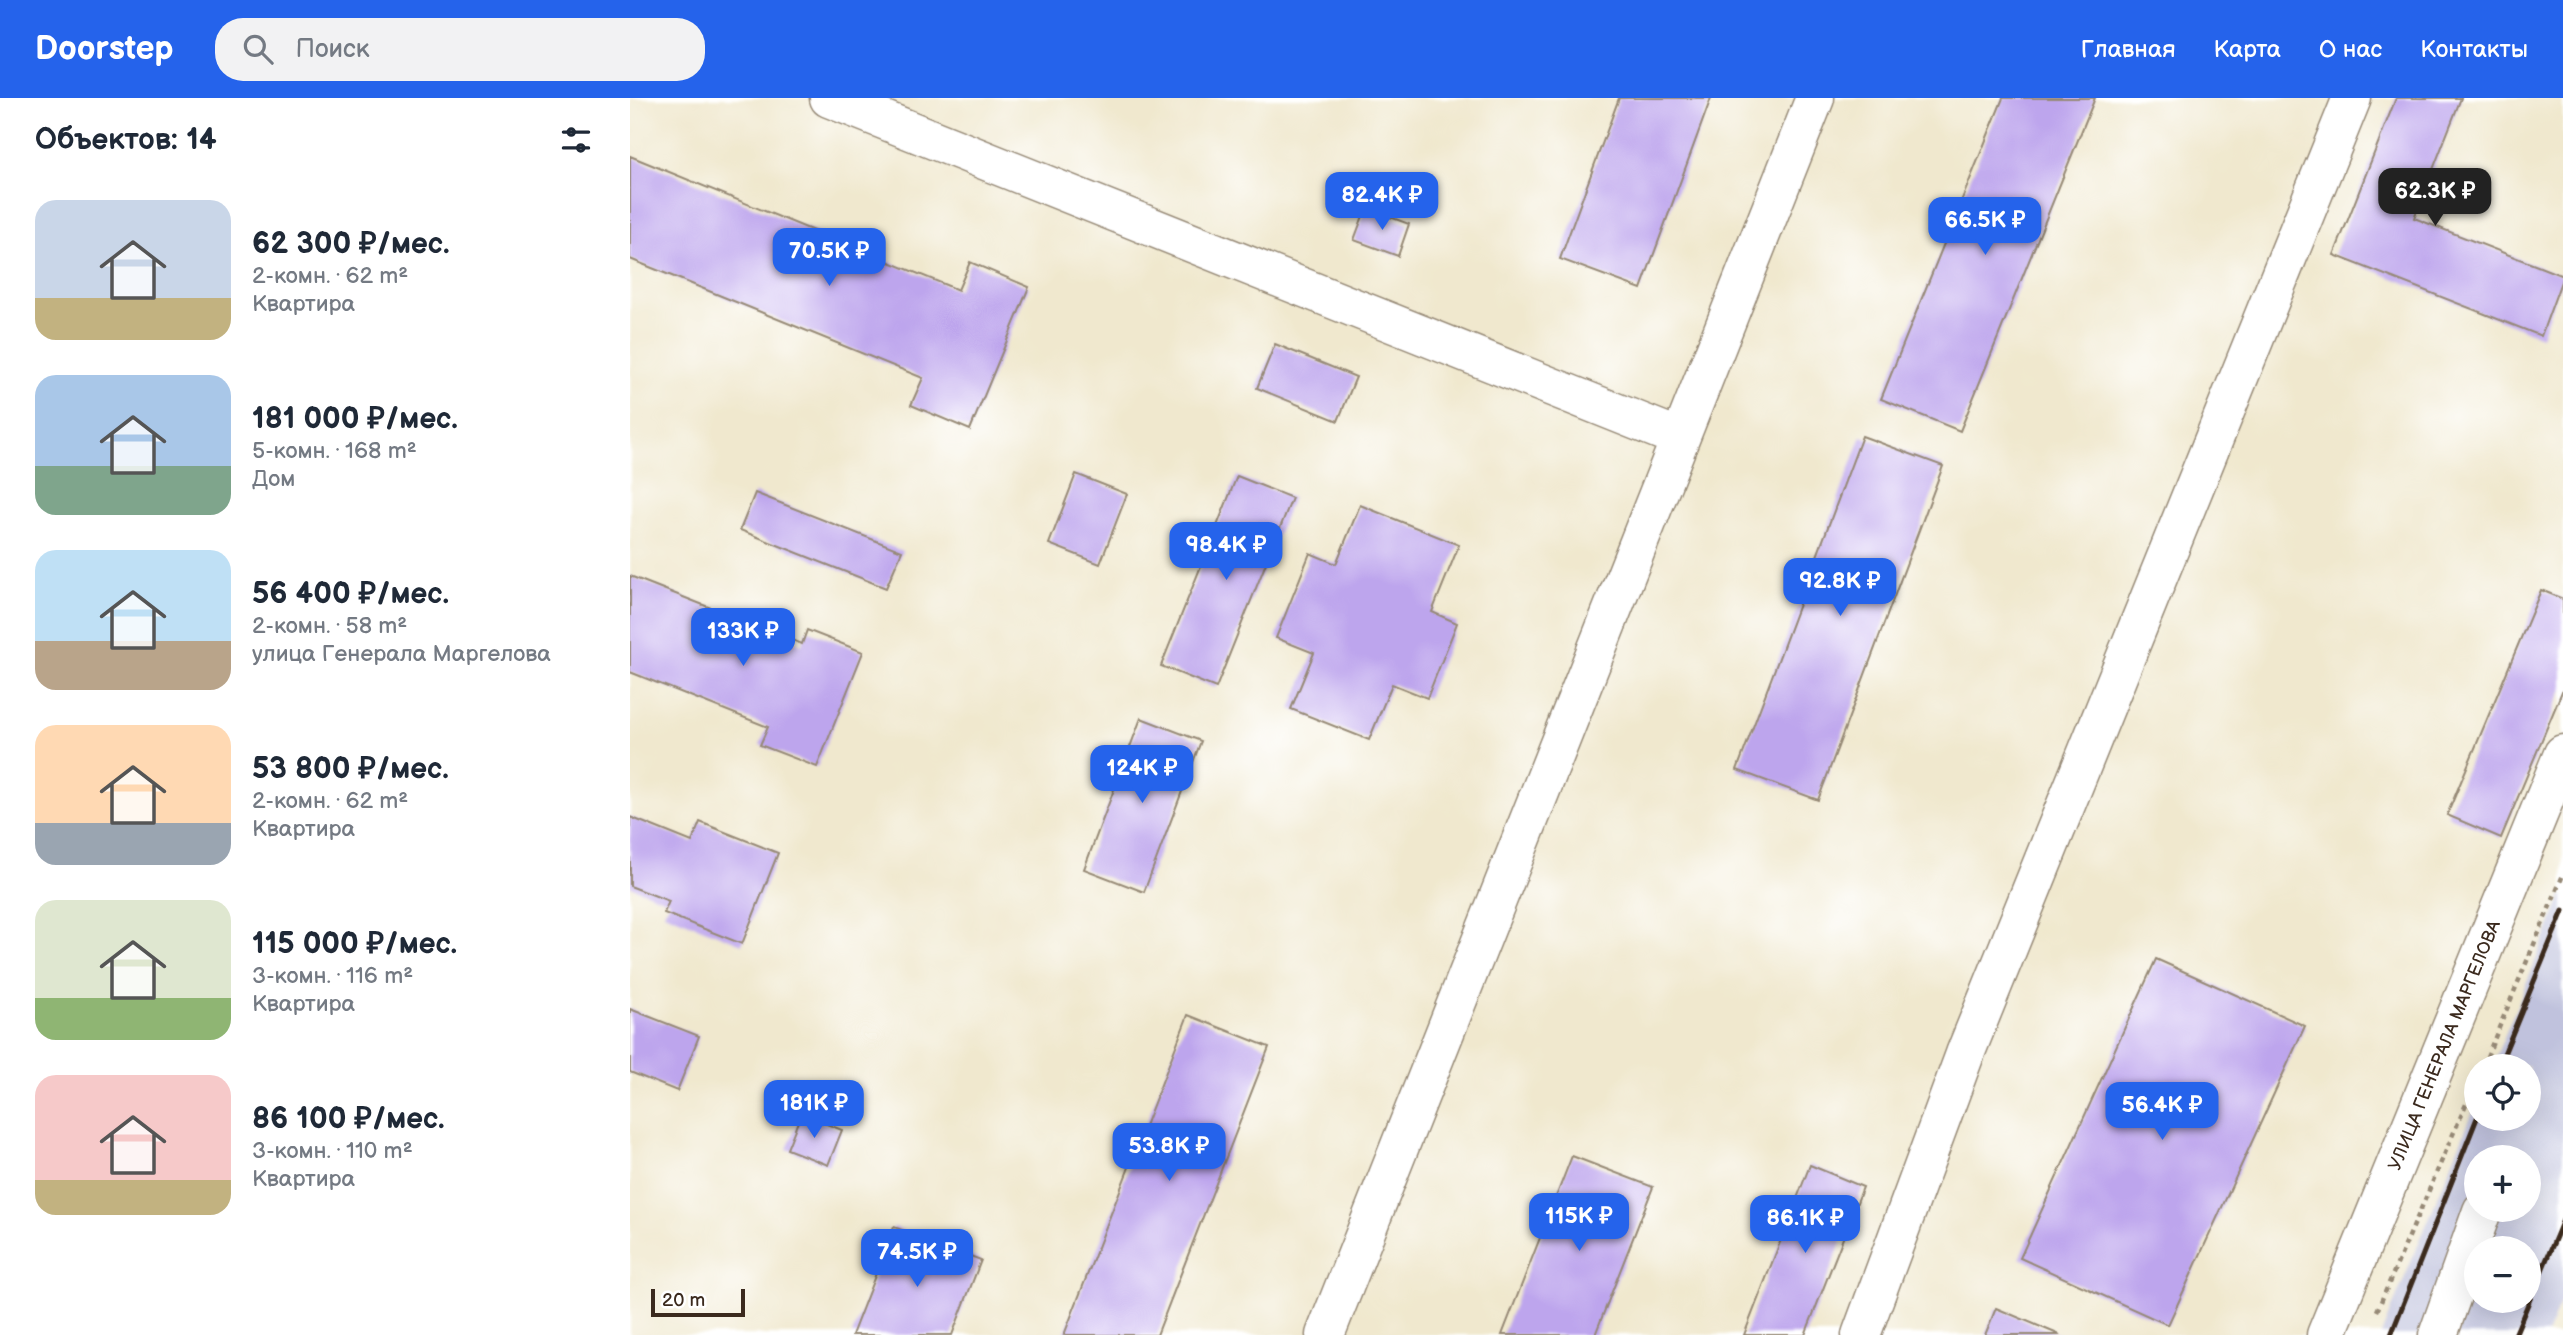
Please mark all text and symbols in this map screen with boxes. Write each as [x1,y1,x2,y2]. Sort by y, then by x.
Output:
search box [215,18,705,81]
text: Doorstep [35,29,173,69]
icon: search [239,30,277,68]
text: Поиск [295,34,370,65]
text: Главная [2081,35,2175,64]
text: Карта [2213,35,2281,64]
text: О нас [2319,35,2382,64]
text: Контакты [2420,35,2528,64]
icon: filters [557,121,595,159]
text: Объектов: 14 [35,122,217,158]
pin: 62.3K ₽ [2370,169,2500,228]
pin: 82.4K ₽ [1317,172,1447,232]
text: 62.3K ₽ [2394,177,2476,205]
text: 82.4K ₽ [1341,181,1423,209]
pin: 66.5K ₽ [1920,198,2050,257]
text: 66.5K ₽ [1944,206,2026,234]
text: 62 300 ₽/мес. [252,226,450,262]
icon: home [91,228,175,312]
pin: 70.5K ₽ [764,228,894,288]
text: 70.5K ₽ [789,237,869,265]
text: 2-комн. · 62 m² [252,262,408,290]
text: Квартира [252,290,355,318]
text: 181 000 ₽/мес. [252,401,458,437]
icon: home [91,403,175,487]
text: 5-комн. · 168 m² [252,437,417,465]
text: Дом [252,465,295,493]
pin: 98.4K ₽ [1161,522,1291,582]
text: 98.4K ₽ [1185,531,1267,559]
pin: 92.8K ₽ [1775,559,1905,618]
text: 92.8K ₽ [1799,567,1881,595]
text: 56 400 ₽/мес. [252,576,449,612]
icon: home [91,578,175,662]
pin: 133K ₽ [686,608,800,668]
text: 2-комн. · 58 m² [252,612,407,640]
text: 133K ₽ [707,617,779,645]
text: улица Генерала Маргелова [252,640,551,668]
pin: 124K ₽ [1085,746,1199,805]
text: 53 800 ₽/мес. [252,751,449,787]
icon: home [91,753,175,837]
text: 124K ₽ [1106,754,1178,782]
text: 2-комн. · 62 m² [252,787,408,815]
text: Квартира [252,815,355,843]
street label: УЛИЦА ГЕНЕРАЛА МАРГЕЛОВА [2384,917,2505,1174]
text: 115 000 ₽/мес. [252,926,457,962]
icon: home [91,928,175,1012]
text: 3-комн. · 116 m² [252,962,413,990]
text: Квартира [252,990,355,1018]
map controls [2464,1054,2541,1313]
button: locate [2464,1054,2541,1131]
pin: 181K ₽ [757,1080,871,1140]
pin: 56.4K ₽ [2097,1082,2227,1142]
text: 181K ₽ [780,1089,848,1117]
text: 56.4K ₽ [2121,1091,2203,1119]
text: 86 100 ₽/мес. [252,1101,445,1137]
icon: home [91,1103,175,1187]
pin: 53.8K ₽ [1104,1124,1234,1183]
text: 53.8K ₽ [1129,1132,1209,1160]
text: 3-комн. · 110 m² [252,1137,413,1165]
button: + [2464,1145,2541,1222]
text: Квартира [252,1165,355,1193]
pin: 115K ₽ [1522,1194,1636,1253]
pin: 86.1K ₽ [1740,1196,1870,1255]
text: 115K ₽ [1545,1202,1613,1230]
text: 86.1K ₽ [1766,1204,1844,1232]
pin: 74.5K ₽ [852,1230,982,1289]
button: − [2464,1236,2541,1313]
text: 74.5K ₽ [877,1238,957,1266]
scale bar [651,1286,746,1318]
text: 20 m [662,1289,705,1312]

